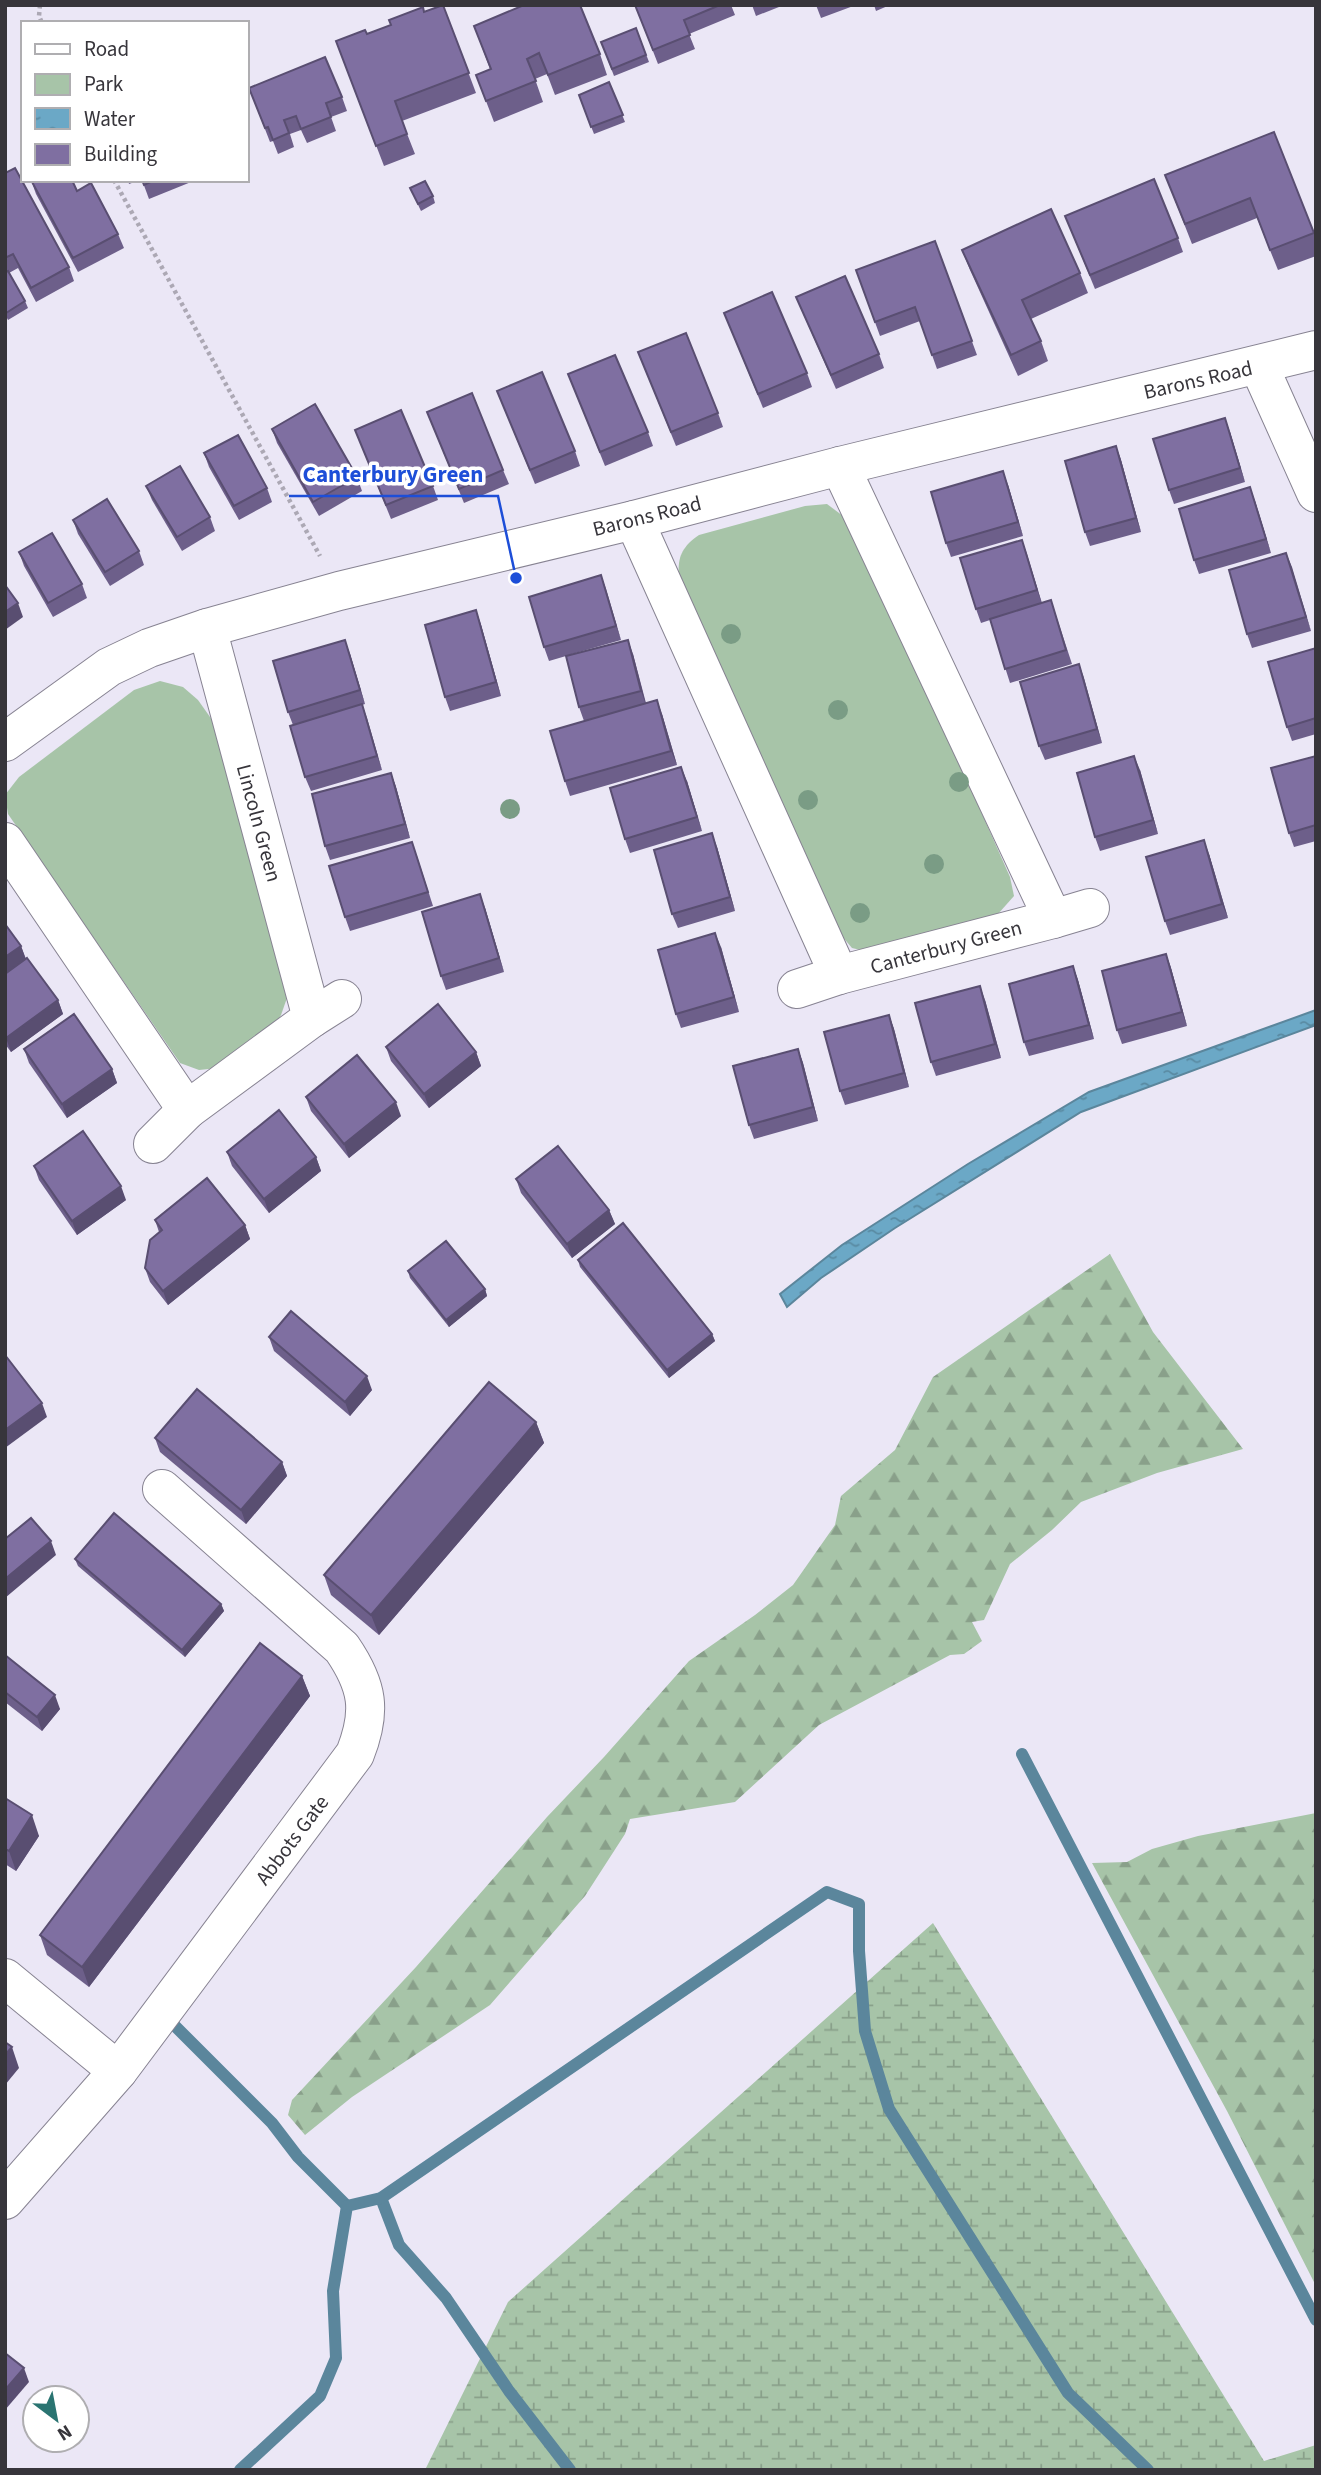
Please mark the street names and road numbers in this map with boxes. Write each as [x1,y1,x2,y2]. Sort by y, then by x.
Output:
street label: Barons Road [1141,353,1255,407]
street label: Barons Road [590,488,704,544]
street label: Lincoln Green [229,761,289,885]
street label: Canterbury Green [867,912,1025,982]
street label: Abbots Gate [248,1789,336,1891]

